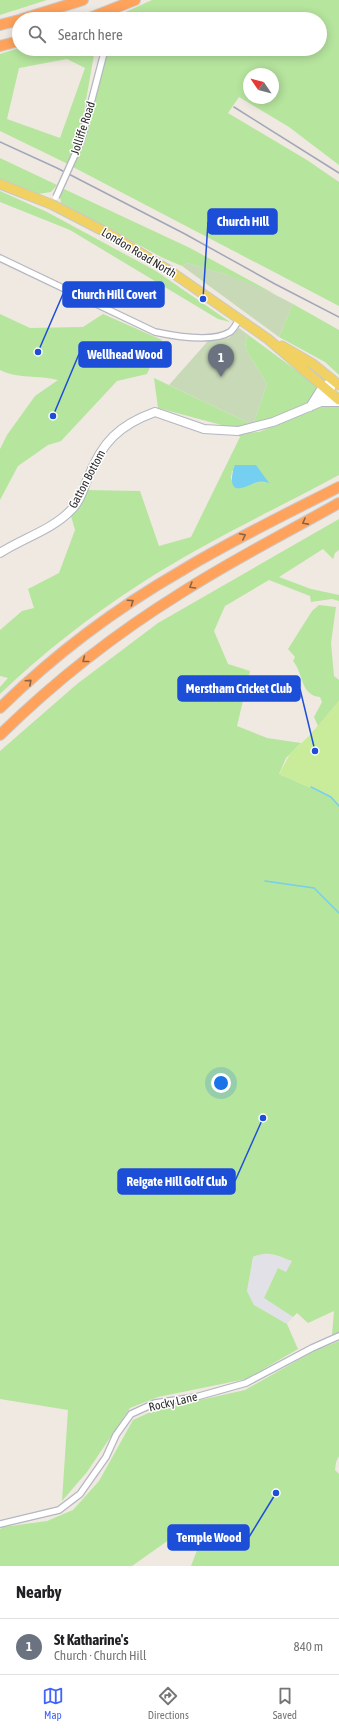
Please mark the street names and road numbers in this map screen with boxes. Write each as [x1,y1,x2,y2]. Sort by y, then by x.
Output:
street label: Jolliffe Road [68,100,98,156]
street label: London Road North [99,225,179,281]
street label: Gatton Bottom [66,447,108,511]
street label: Rocky Lane [147,1390,199,1414]

